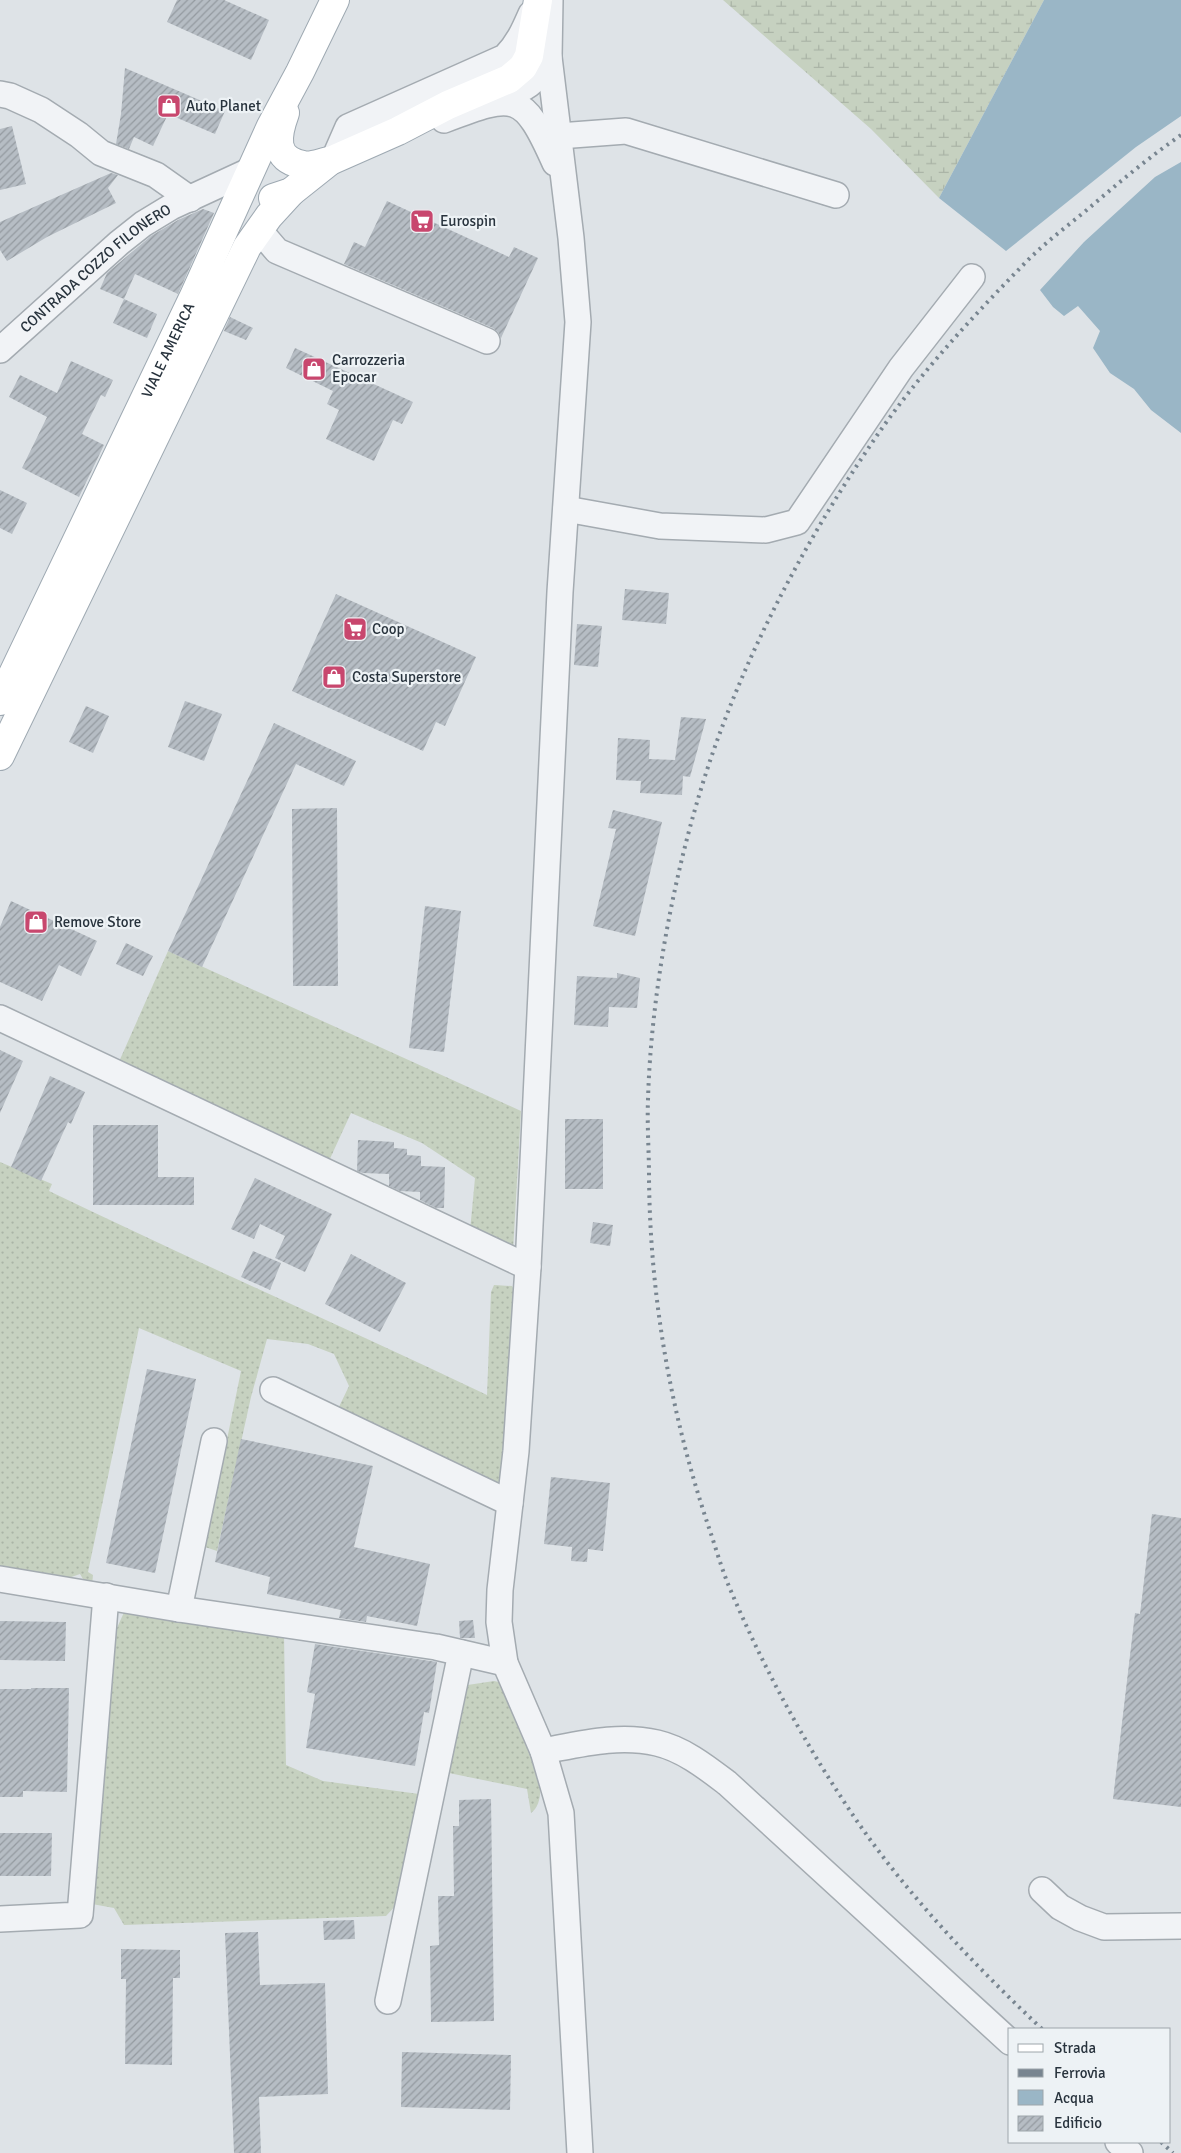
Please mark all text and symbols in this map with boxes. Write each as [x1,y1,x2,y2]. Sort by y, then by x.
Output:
shop icon: Auto Planet [156,93,182,119]
place label: Auto Planet [186,97,261,115]
street label: CONTRADA COZZO FILONERO [16,200,174,337]
supermarket icon: Eurospin [409,208,435,234]
place label: Eurospin [440,212,496,230]
street label: VIALE AMERICA [138,300,198,401]
place label: Carrozzeria Epocar [332,351,405,386]
shop icon: Carrozzeria Epocar [301,356,327,382]
supermarket icon: Coop [342,616,368,642]
place label: Coop [372,620,405,638]
shop icon: Costa Superstore [321,664,347,690]
place label: Costa Superstore [352,668,461,686]
shop icon: Remove Store [23,909,49,935]
place label: Remove Store [54,913,141,931]
legend [1008,2028,1171,2143]
text: Strada [1054,2039,1096,2057]
text: Ferrovia [1054,2064,1106,2082]
text: Acqua [1054,2089,1094,2107]
text: Edificio [1054,2114,1102,2132]

